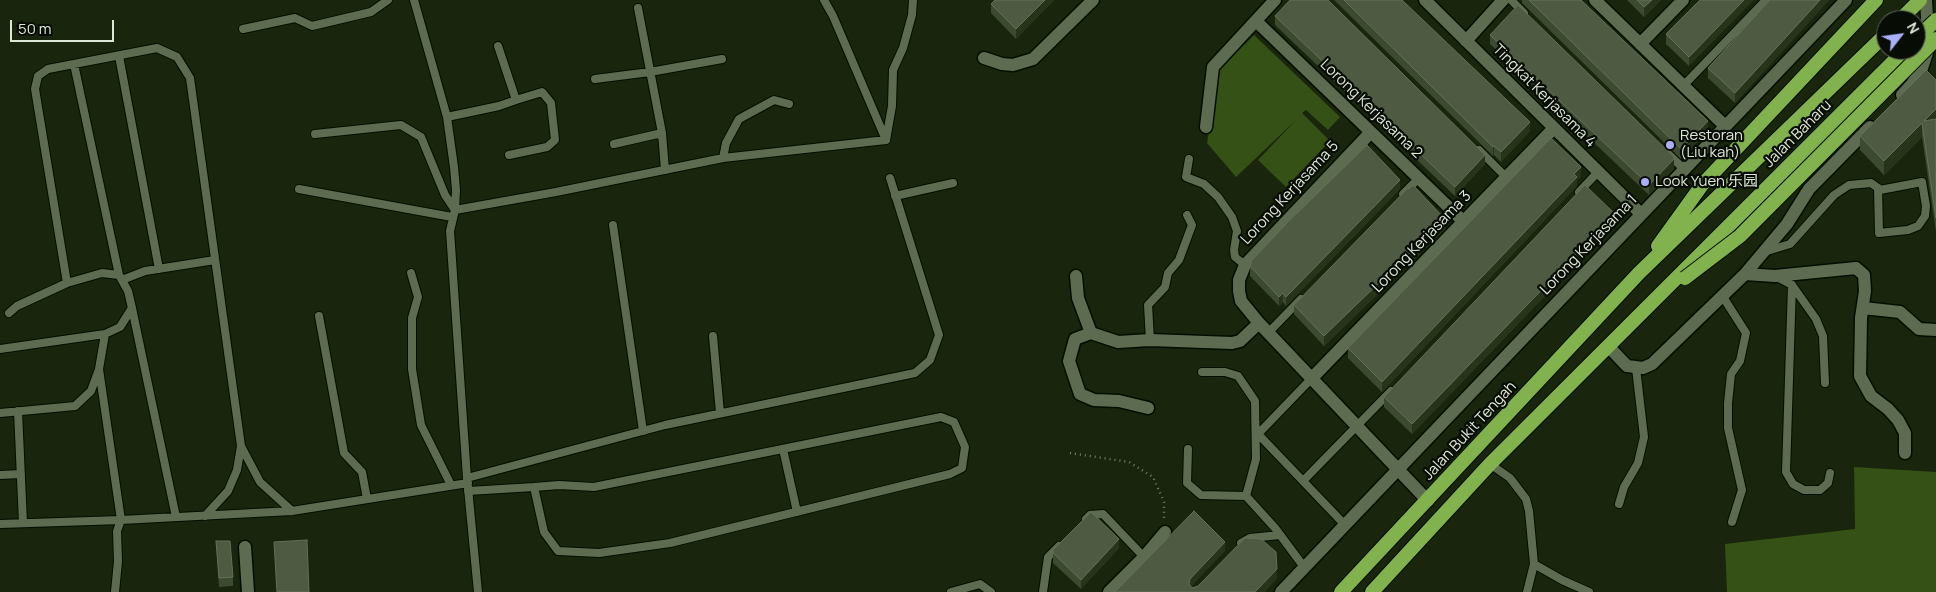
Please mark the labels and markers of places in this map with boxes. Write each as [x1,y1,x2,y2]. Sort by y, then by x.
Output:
place label: Restoran (Liu kah) [1680,127,1743,162]
marker: Restoran (Liu kah) [1664,139,1676,151]
place label: Look Yuen 乐园 [1655,173,1758,191]
marker: Look Yuen 乐园 [1639,176,1651,188]

